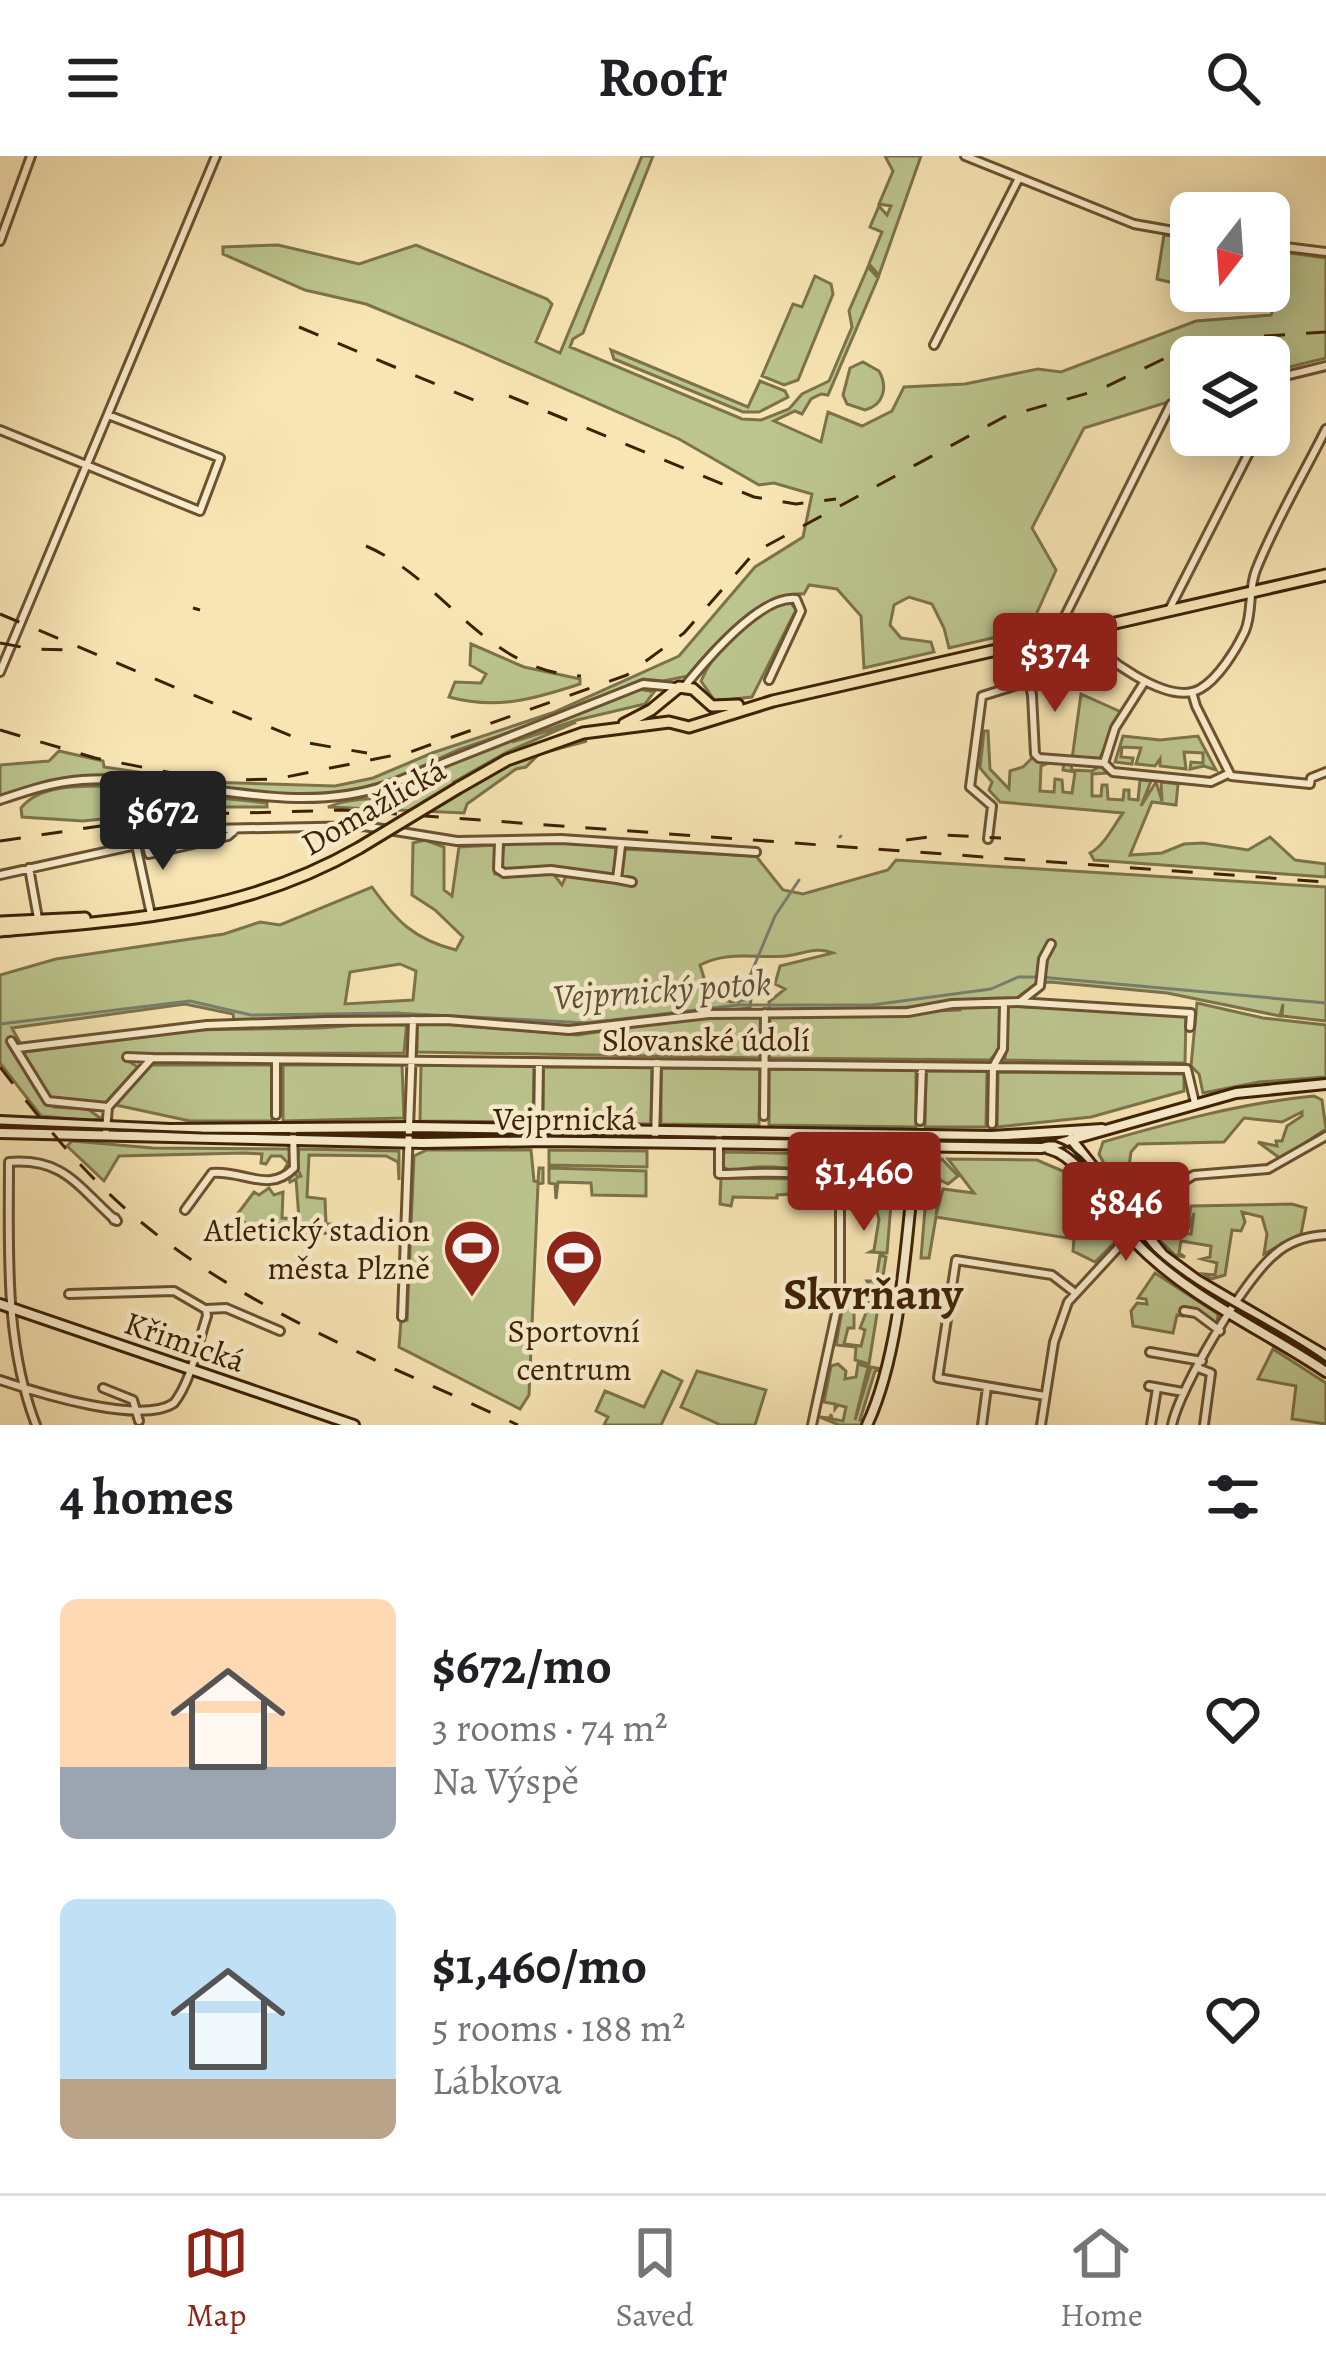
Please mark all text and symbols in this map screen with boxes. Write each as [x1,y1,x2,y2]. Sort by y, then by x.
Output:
text: Roofr [598,41,728,115]
icon: menu [60,45,126,111]
icon: search [1200,45,1266,111]
north arrow [1170,192,1290,312]
map controls [1170,192,1290,456]
button: layers [1170,336,1290,456]
pin: $374 [984,613,1126,715]
text: $374 [1020,625,1090,678]
street label: Domažlická [293,747,454,866]
pin: $672 [92,771,234,873]
text: $672 [127,783,199,836]
water label: Vejprnický potok [551,957,773,1022]
street label: Slovanské údolí [602,1017,810,1062]
street label: Vejprnická [492,1096,637,1141]
pin: $1,460 [766,1132,962,1234]
text: $1,460 [815,1144,913,1197]
pin: $846 [1055,1162,1197,1264]
text: $846 [1089,1174,1163,1227]
place label: Atletický stadion města Plzně [203,1207,430,1290]
sports icon: Atletický stadion města Plzně [441,1217,503,1299]
sports icon: Sportovní centrum [543,1227,605,1309]
district label: Skvrňany [783,1263,964,1325]
street label: Křimická [119,1300,252,1383]
place label: Sportovní centrum [508,1308,640,1391]
text: 4 homes [60,1462,234,1532]
icon: filters [1200,1464,1266,1530]
text: $672/mo [432,1631,612,1701]
icon: home [156,1647,300,1791]
icon: heart [1200,1686,1266,1752]
text: 3 rooms · 74 m² [432,1701,668,1754]
text: Na Výspě [432,1754,579,1807]
text: $1,460/mo [432,1931,647,2001]
icon: home [156,1947,300,2091]
icon: heart [1200,1986,1266,2052]
text: 5 rooms · 188 m² [432,2001,685,2054]
text: Lábkova [432,2054,562,2107]
tab: Map [183,2220,249,2337]
tab: Saved [615,2220,694,2337]
tab: Home [1060,2220,1143,2337]

